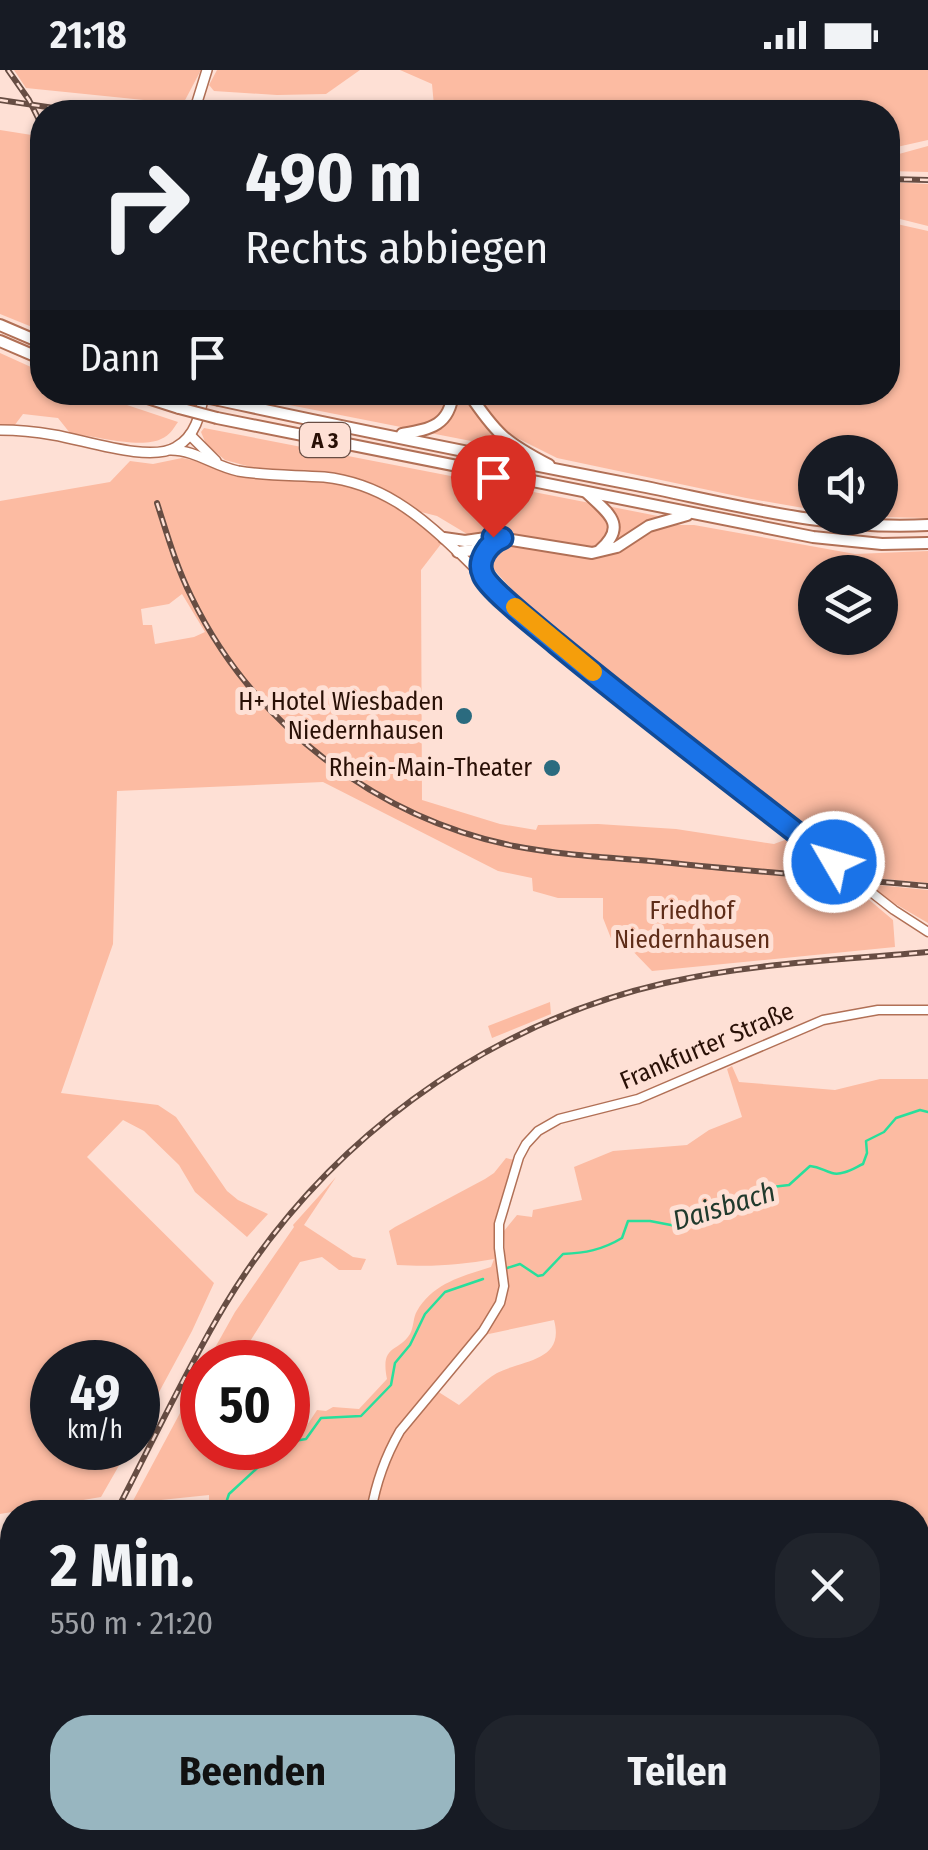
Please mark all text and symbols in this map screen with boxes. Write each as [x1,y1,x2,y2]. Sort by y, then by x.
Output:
text: 21:18 [50,12,127,58]
text: 490 m [245,136,422,220]
icon: right [80,140,210,270]
text: Rechts abbiegen [245,221,548,275]
icon: arrive [180,330,235,385]
text: Dann [80,335,160,381]
road number: A 3 [300,423,350,457]
pin [451,435,536,538]
map controls [798,435,898,655]
button: sound [798,435,898,535]
icon: arrive [466,450,521,505]
button: layers [798,555,898,655]
place label: H+ Hotel Wiesbaden Niedernhausen [238,687,444,746]
marker: H+ Hotel Wiesbaden Niedernhausen [453,705,475,727]
place label: Rhein-Main-Theater [329,753,532,783]
marker: Rhein-Main-Theater [541,757,563,779]
position arrow [782,810,886,914]
park label: Friedhof Niedernhausen [614,896,770,955]
street label: Frankfurter Straße [616,996,798,1096]
water label: Daisbach [669,1175,779,1237]
speed limit sign: 50 [180,1340,310,1470]
text: 49 [70,1363,120,1423]
text: km/h [67,1415,123,1445]
text: 2 Min. [50,1530,194,1602]
button: close [775,1533,880,1638]
text: 550 m · 21:20 [50,1604,213,1642]
button: Beenden [50,1715,455,1830]
button: Teilen [475,1715,880,1830]

